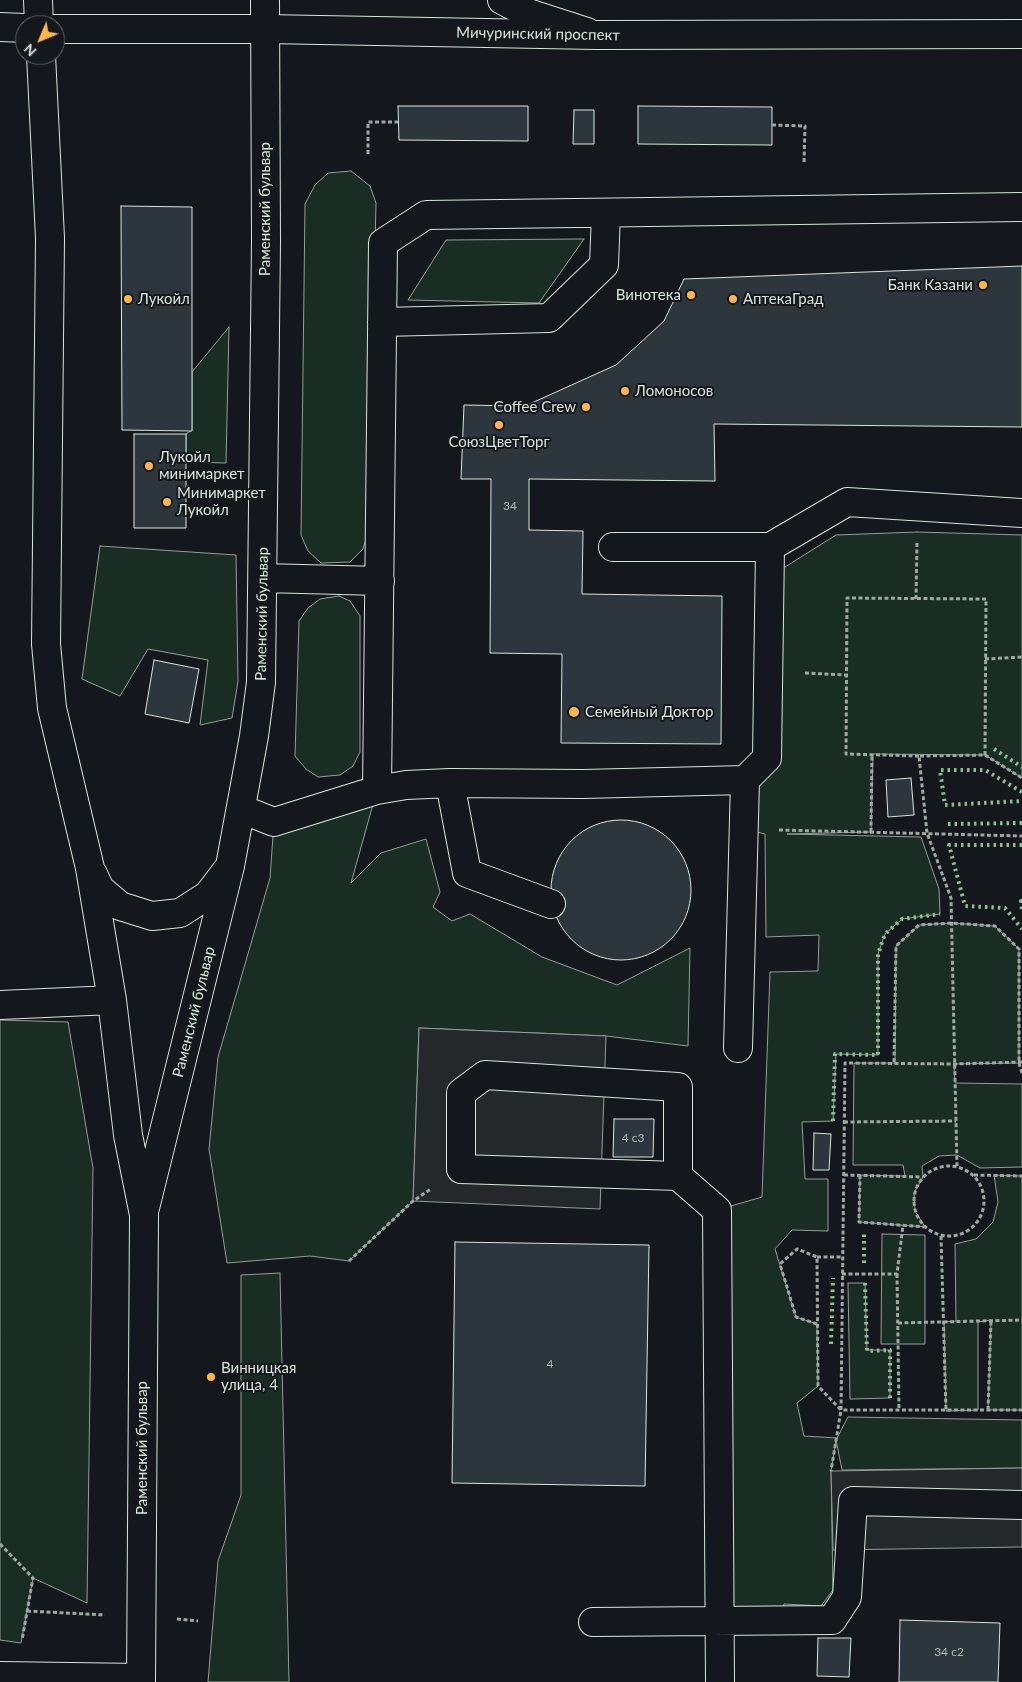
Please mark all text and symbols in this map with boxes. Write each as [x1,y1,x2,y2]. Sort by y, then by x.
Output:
north arrow [15,15,65,65]
street label: Мичуринский проспект [456,24,620,44]
text: N [20,40,40,60]
street label: Раменский бульвар [256,142,274,276]
place label: Банк Казани [888,276,973,294]
marker: Банк Казани [977,279,989,291]
place label: Винотека [616,286,681,304]
marker: Винотека [685,289,697,301]
place label: Лукойл [138,290,190,308]
place label: АптекаГрад [743,290,823,308]
marker: Лукойл [122,293,134,305]
marker: АптекаГрад [727,293,739,305]
place label: Ломоносов [635,382,713,400]
marker: Ломоносов [619,385,631,397]
place label: Coffee Crew [494,398,576,416]
marker: Coffee Crew [580,401,592,413]
marker: СоюзЦветТорг [493,419,505,431]
place label: СоюзЦветТорг [448,433,550,451]
place label: Лукойл минимаркет [159,448,245,483]
marker: Лукойл минимаркет [143,460,155,472]
place label: Минимаркет Лукойл [177,484,266,519]
marker: Минимаркет Лукойл [161,496,173,508]
house number: 34 [503,499,517,513]
street label: Раменский бульвар [252,547,272,681]
place label: Семейный Доктор [585,703,713,721]
marker: Семейный Доктор [567,705,581,719]
street label: Раменский бульвар [169,945,219,1079]
house number: 4 с3 [622,1131,644,1145]
house number: 4 [547,1357,553,1371]
place label: Винницкая улица, 4 [221,1359,296,1394]
marker: Винницкая улица, 4 [205,1371,217,1383]
street label: Раменский бульвар [133,1381,151,1515]
house number: 34 с2 [934,1645,964,1659]

